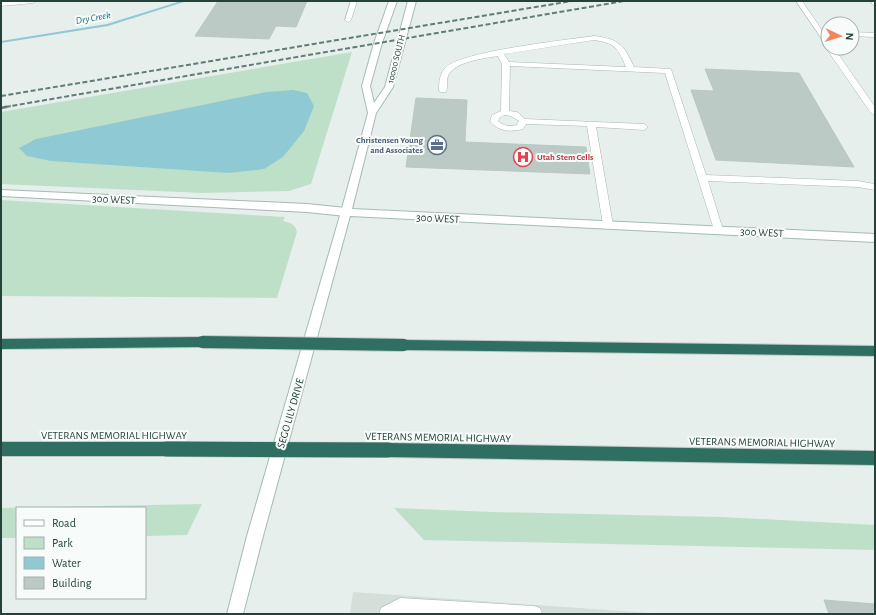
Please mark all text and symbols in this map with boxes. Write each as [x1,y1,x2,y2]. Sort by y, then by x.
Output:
water label: Dry Creek [75,10,112,26]
north arrow [820,16,860,56]
text: N [844,32,855,41]
street label: 10000 SOUTH [386,34,407,84]
office icon: Christensen Young and Associates [426,134,448,156]
place label: Christensen Young and Associates [356,136,424,155]
hospital icon: Utah Stem Cells [512,146,534,168]
place label: Utah Stem Cells [537,153,594,162]
street label: 300 WEST [92,193,137,206]
street label: 300 WEST [416,212,461,225]
street label: 300 WEST [740,226,785,239]
street label: SEGO LILY DRIVE [275,376,306,449]
street label: VETERANS MEMORIAL HIGHWAY [41,430,187,441]
street label: VETERANS MEMORIAL HIGHWAY [365,431,511,444]
street label: VETERANS MEMORIAL HIGHWAY [689,436,835,449]
legend [16,507,146,599]
text: Road [52,517,76,529]
text: Park [52,537,73,549]
text: Water [52,557,81,569]
text: Building [52,577,92,589]

